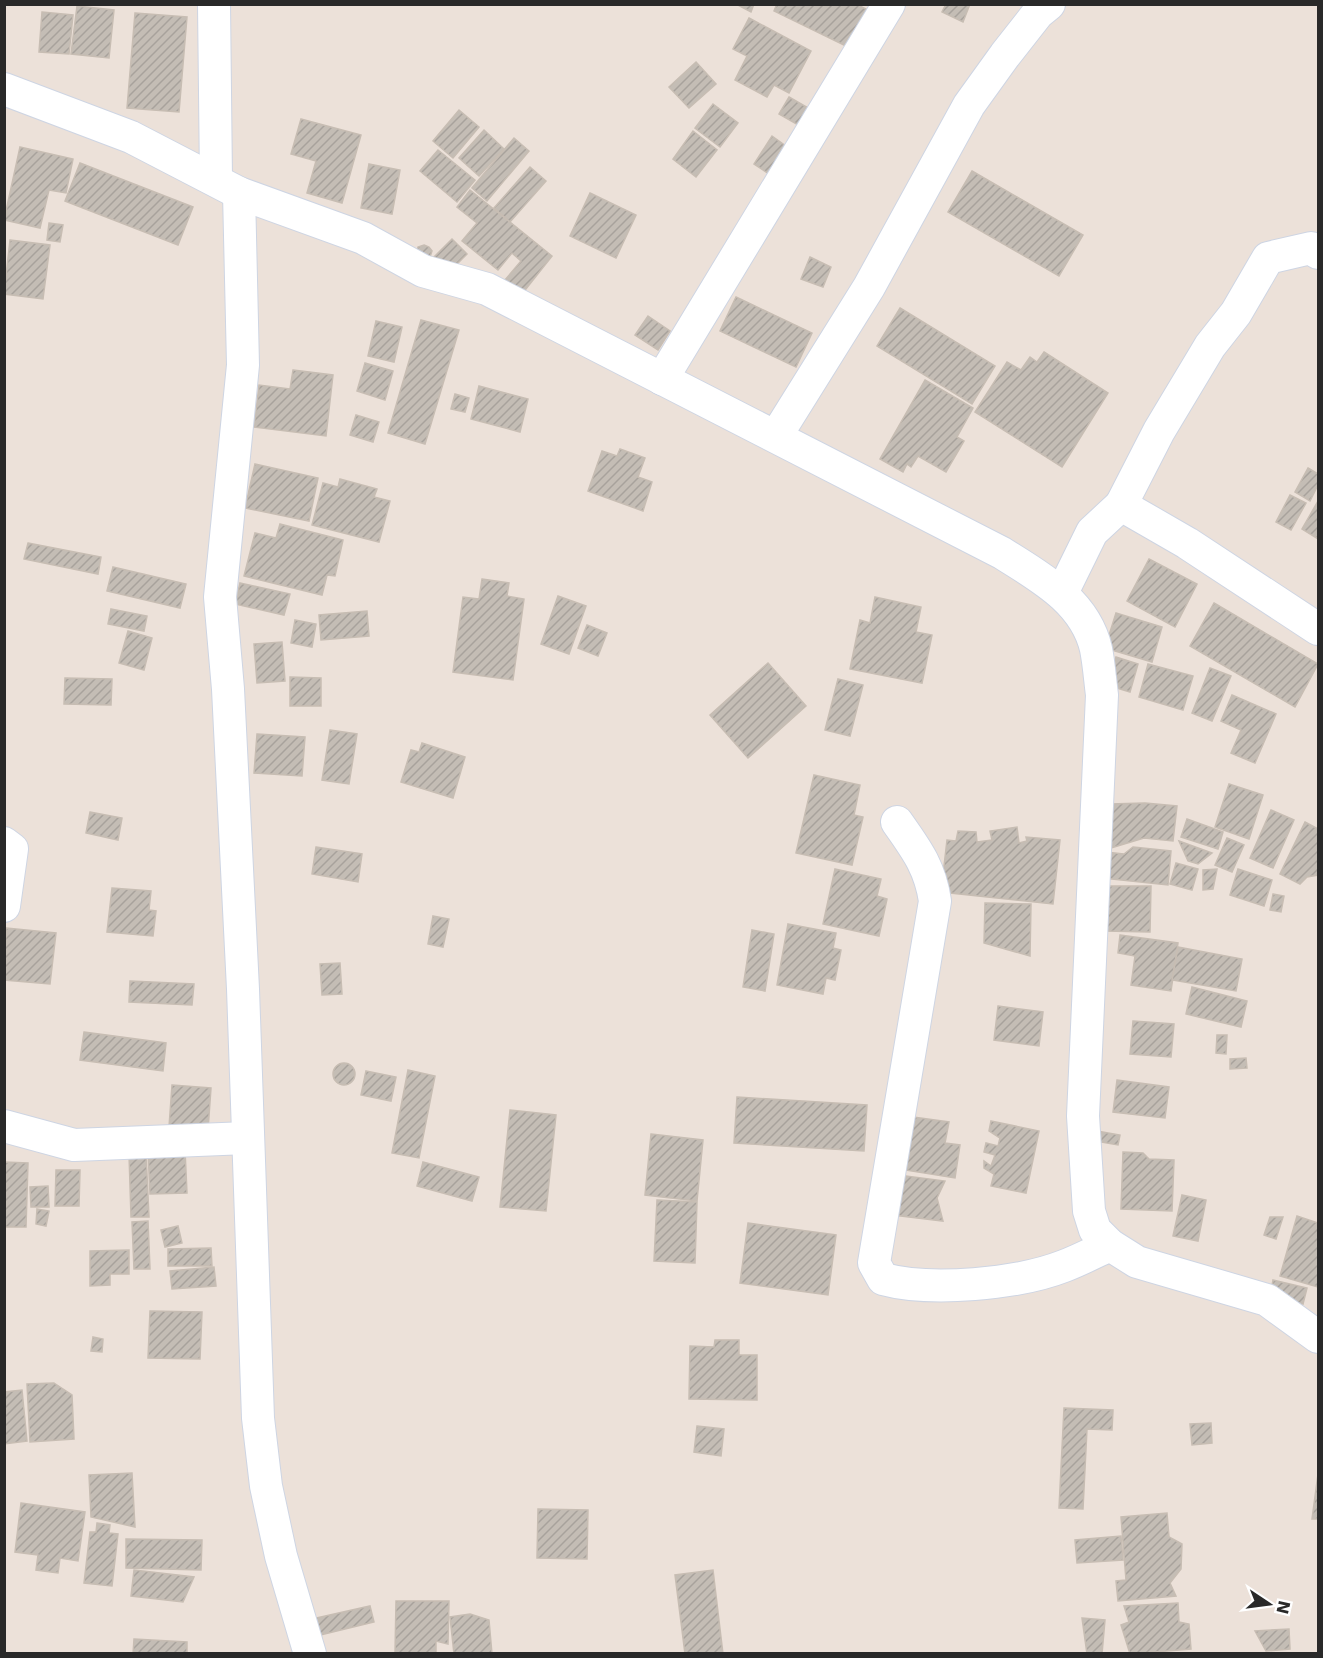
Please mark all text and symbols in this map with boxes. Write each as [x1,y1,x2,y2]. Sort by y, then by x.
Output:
north arrow [1239,1574,1299,1634]
text: N [1272,1599,1294,1616]

